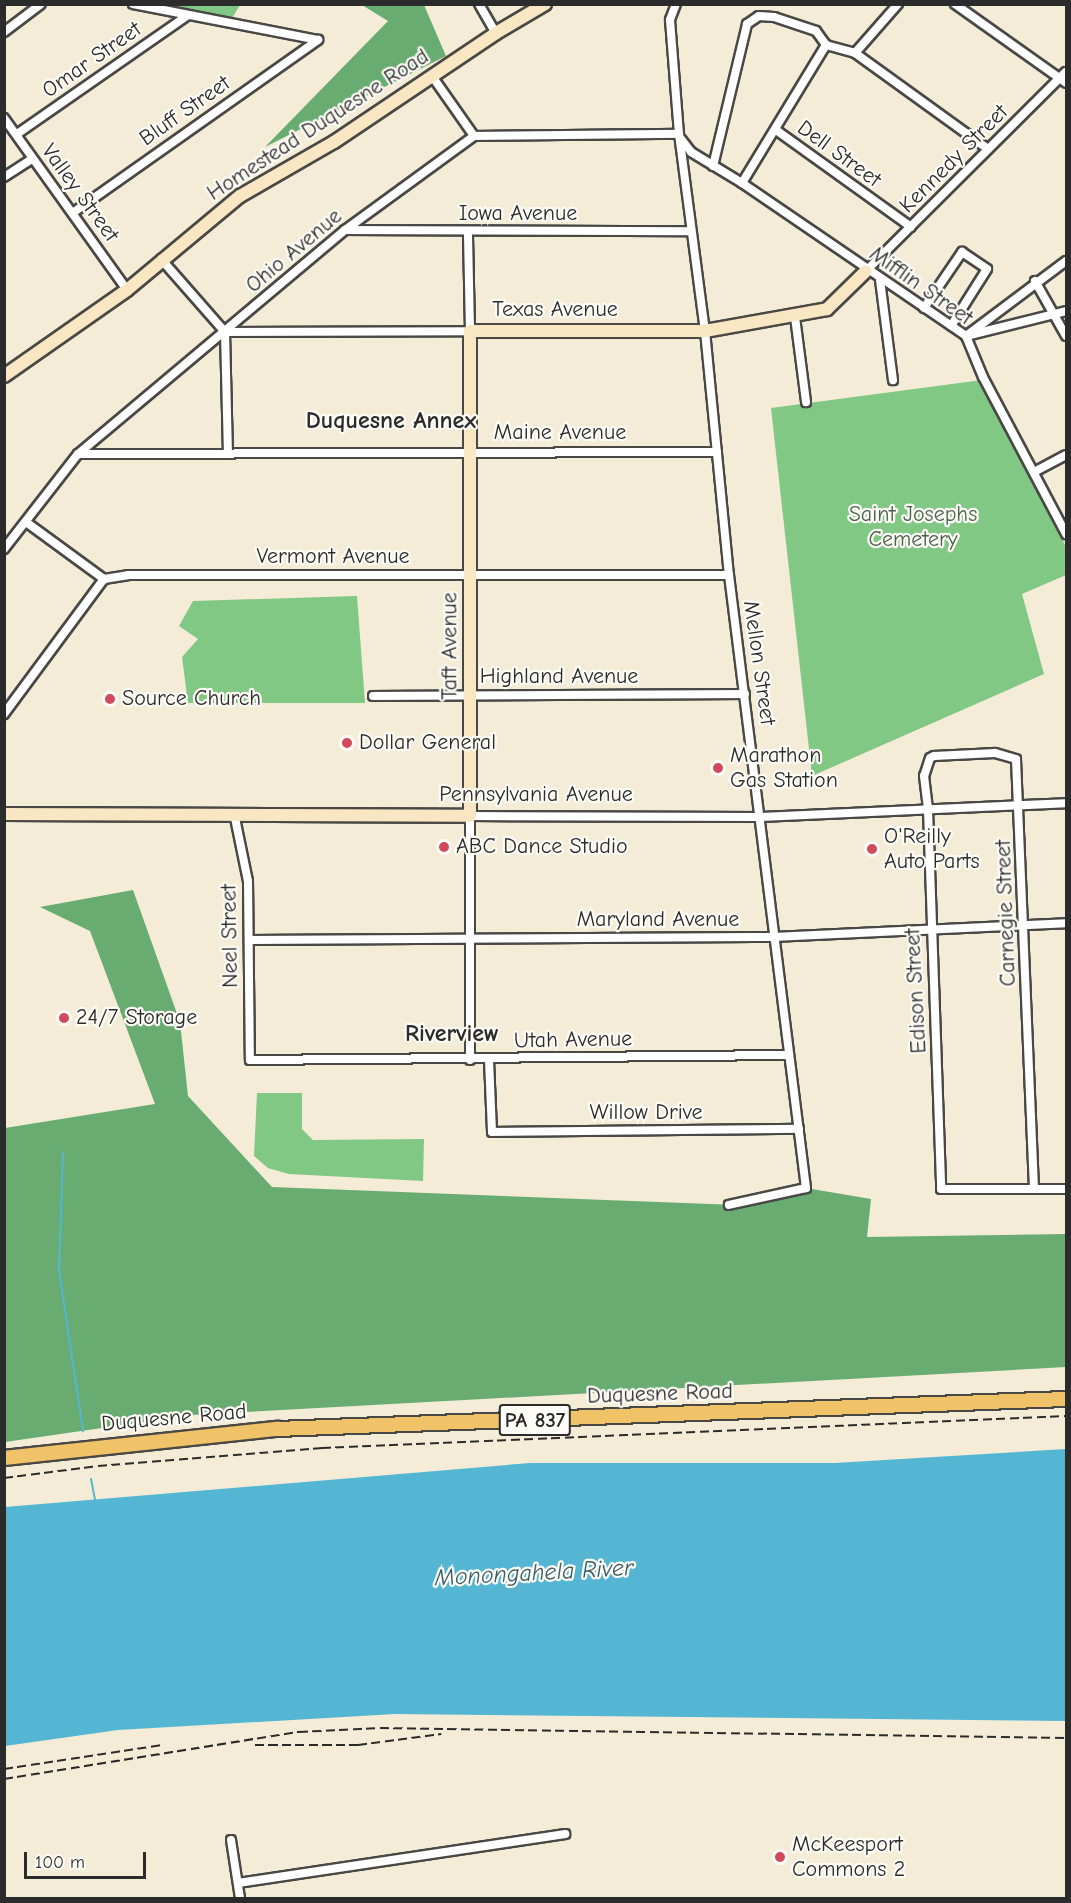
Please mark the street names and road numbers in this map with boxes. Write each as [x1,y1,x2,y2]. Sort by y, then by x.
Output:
street label: Omar Street [37,16,147,104]
street label: Homestead Duquesne Road [202,43,434,207]
street label: Bluff Street [135,70,235,152]
street label: Kennedy Street [894,99,1014,219]
street label: Dell Street [792,115,886,193]
street label: Valley Street [36,139,124,247]
street label: Iowa Avenue [459,201,577,227]
street label: Ohio Avenue [241,203,347,299]
street label: Mifflin Street [864,241,978,331]
street label: Texas Avenue [492,297,618,323]
street label: Maine Avenue [494,420,626,446]
street label: Vermont Avenue [257,544,409,570]
street label: Taft Avenue [437,592,463,700]
street label: Mellon Street [737,599,781,727]
street label: Highland Avenue [480,664,638,690]
street label: Pennsylvania Avenue [439,782,633,808]
street label: Carnegie Street [990,839,1022,987]
street label: Neel Street [216,884,244,988]
street label: Maryland Avenue [577,907,739,933]
street label: Edison Street [900,928,932,1054]
street label: Utah Avenue [514,1026,632,1054]
street label: Willow Drive [589,1100,703,1126]
street label: Duquesne Road [587,1378,733,1410]
street label: Duquesne Road [100,1398,248,1438]
road number: PA 837 [498,1402,572,1438]

